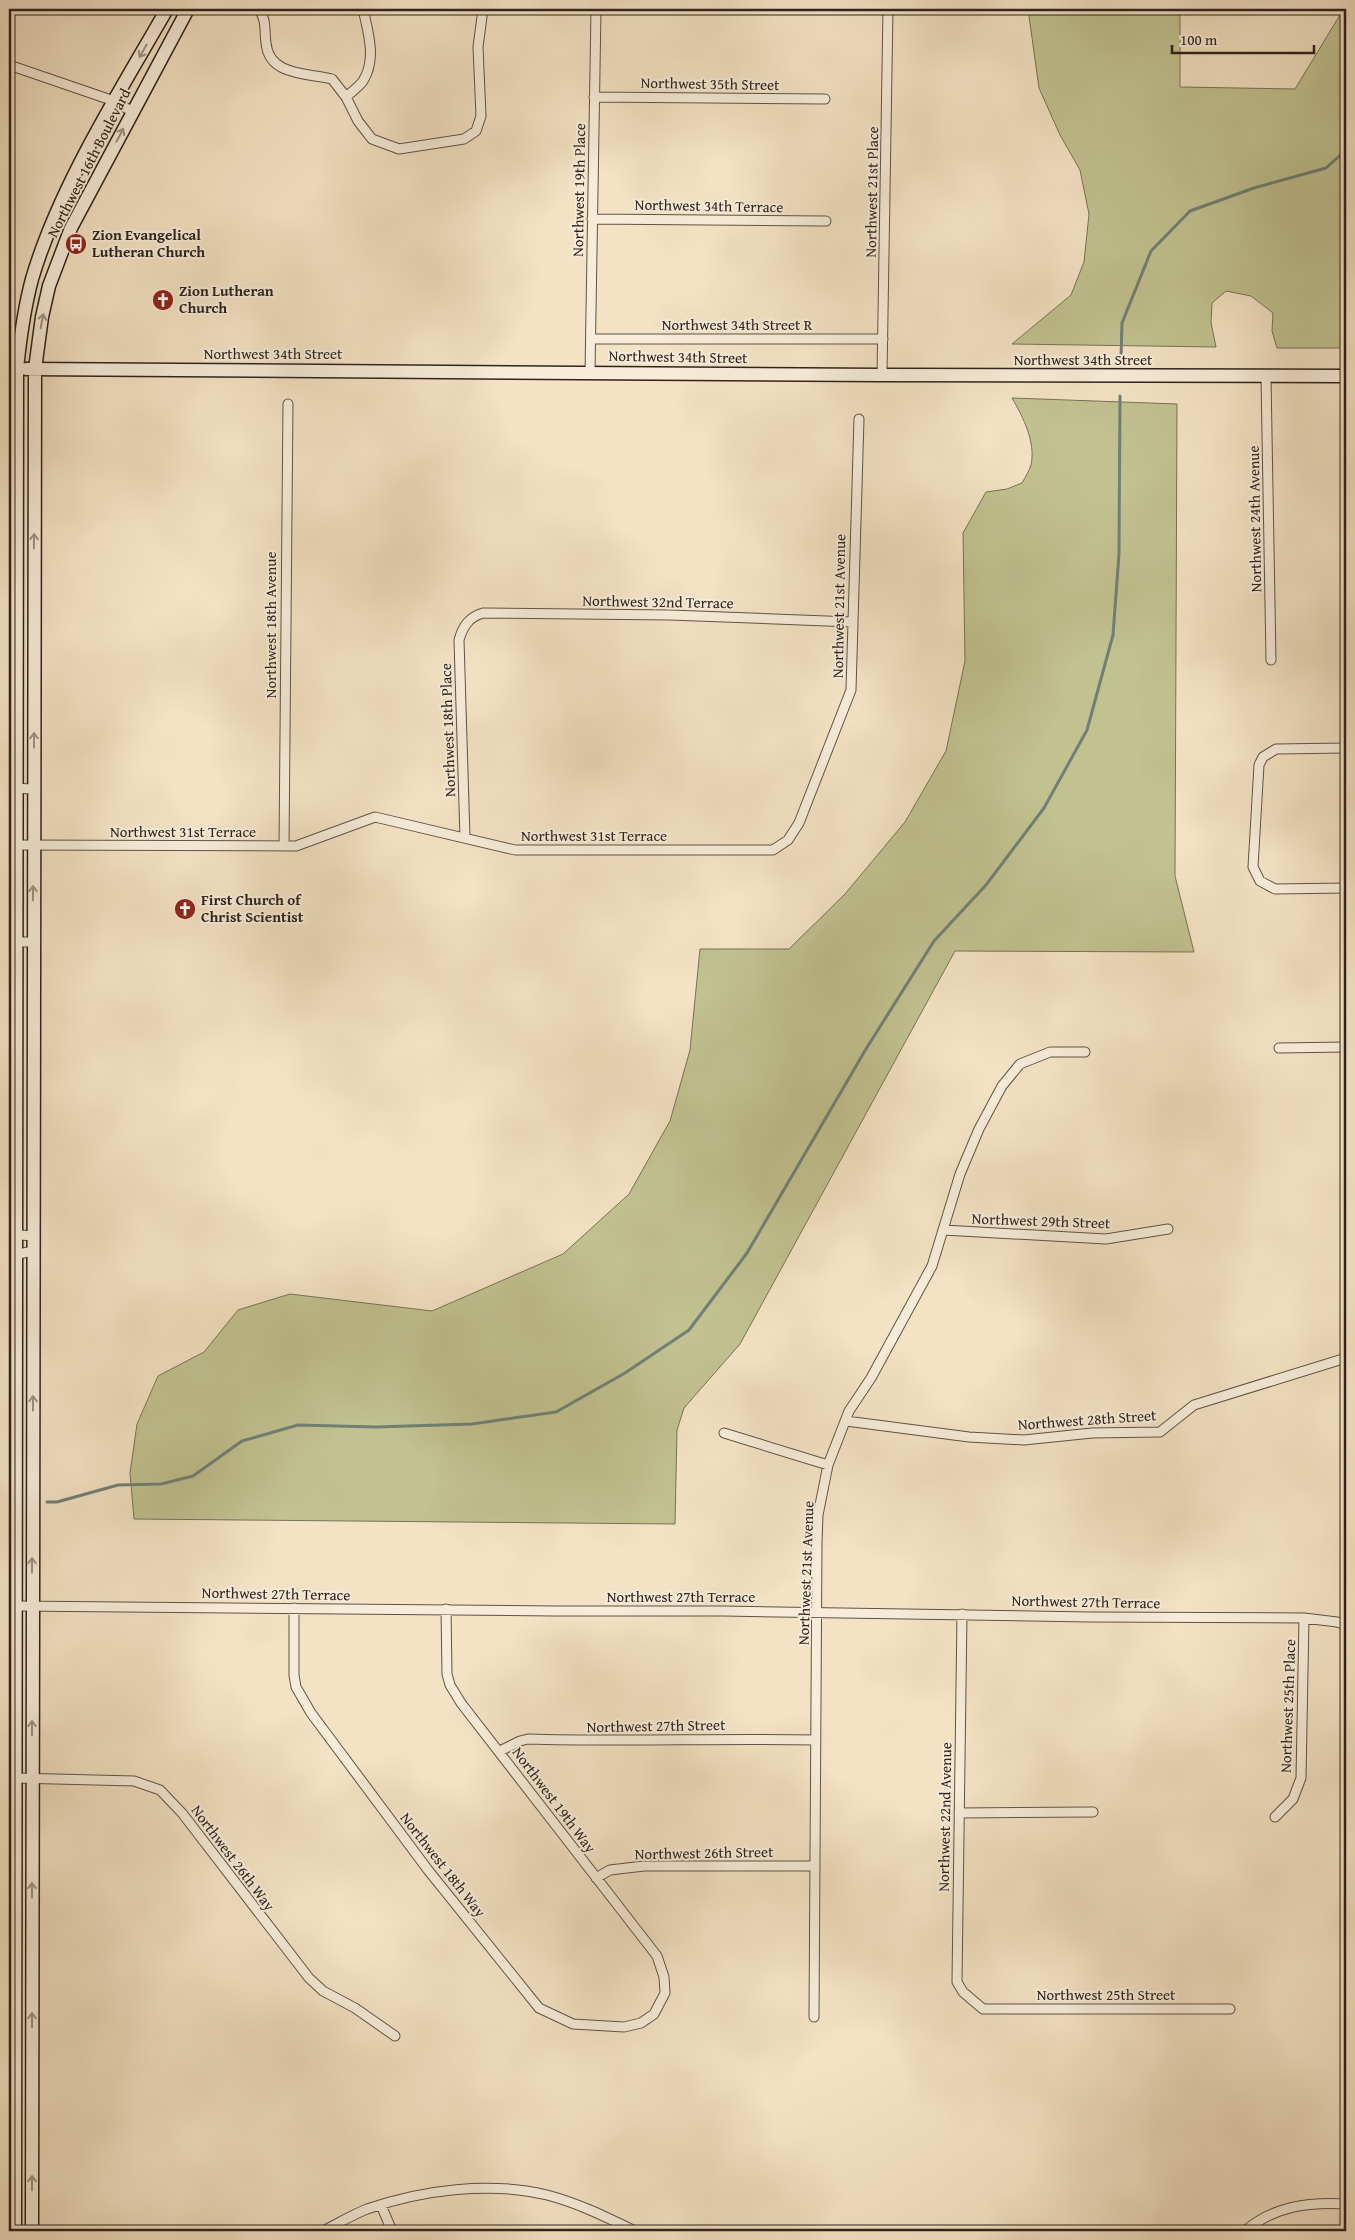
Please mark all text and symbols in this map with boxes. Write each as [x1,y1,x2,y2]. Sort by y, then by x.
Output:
scale bar [1172,22,1315,54]
text: 100 m [1180,29,1218,50]
one-way arrow [138,44,148,59]
street label: Northwest 35th Street [640,72,780,95]
street label: Northwest 16th Boulevard [42,85,135,241]
street label: Northwest 19th Place [567,123,590,257]
street label: Northwest 21st Place [860,126,883,258]
one-way arrow [116,128,125,143]
street label: Northwest 34th Terrace [635,194,783,217]
place label: Zion Evangelical Lutheran Church [92,224,205,262]
bus stop icon: Zion Evangelical Lutheran Church [64,232,88,256]
place label: Zion Lutheran Church [179,280,274,318]
church icon: Zion Lutheran Church [151,288,175,312]
one-way arrow [37,313,47,329]
street label: Northwest 34th Street R [662,314,813,335]
street label: Northwest 34th Street [204,343,343,364]
street label: Northwest 34th Street [608,345,748,368]
street label: Northwest 34th Street [1014,349,1153,370]
street label: Northwest 24th Avenue [1243,445,1266,593]
one-way arrow [29,534,39,550]
street label: Northwest 21st Avenue [827,534,850,678]
street label: Northwest 18th Avenue [260,552,281,698]
street label: Northwest 32nd Terrace [582,590,734,613]
street label: Northwest 18th Place [435,663,460,797]
one-way arrow [29,732,39,748]
street label: Northwest 31st Terrace [110,821,256,842]
street label: Northwest 31st Terrace [521,825,667,846]
one-way arrow [28,885,38,902]
place label: First Church of Christ Scientist [201,889,304,927]
church icon: First Church of Christ Scientist [173,897,197,921]
street label: Northwest 29th Street [971,1208,1111,1233]
one-way arrow [28,1395,38,1412]
street label: Northwest 28th Street [1017,1404,1158,1435]
street label: Northwest 21st Avenue [792,1500,819,1646]
one-way arrow [28,1558,37,1574]
street label: Northwest 27th Terrace [202,1582,350,1605]
street label: Northwest 27th Terrace [607,1586,755,1607]
street label: Northwest 27th Terrace [1012,1590,1160,1613]
street label: Northwest 25th Place [1275,1639,1300,1773]
street label: Northwest 27th Street [586,1714,726,1737]
one-way arrow [27,1720,37,1736]
street label: Northwest 19th Way [508,1742,601,1857]
street label: Northwest 22nd Avenue [933,1742,956,1892]
street label: Northwest 26th Way [187,1800,280,1915]
street label: Northwest 18th Way [396,1808,491,1922]
street label: Northwest 26th Street [634,1841,774,1864]
one-way arrow [27,1883,37,1899]
street label: Northwest 25th Street [1037,1984,1176,2005]
one-way arrow [27,2012,37,2028]
one-way arrow [27,2175,37,2191]

